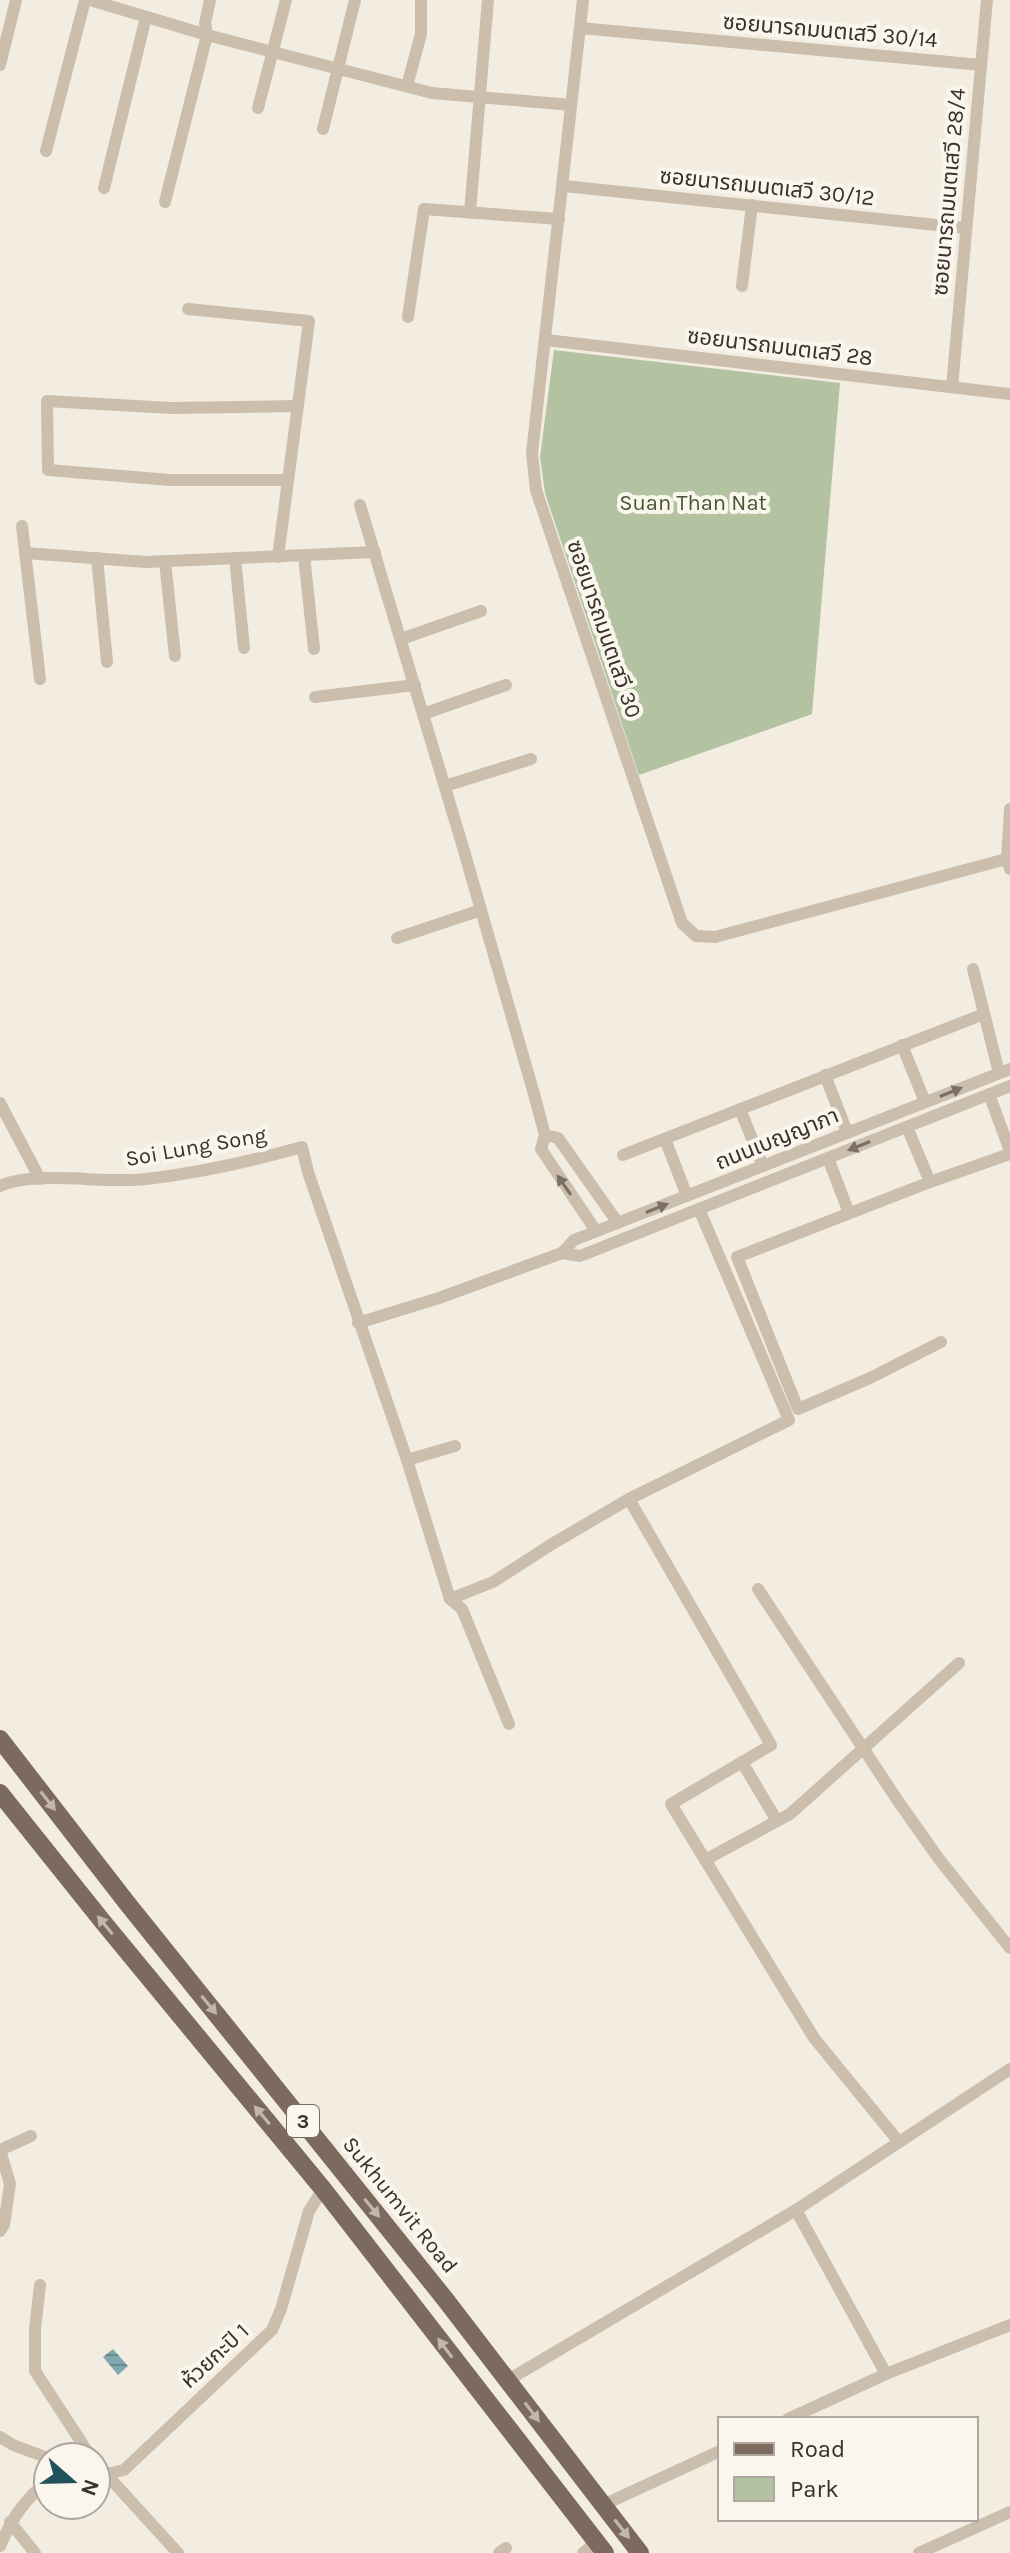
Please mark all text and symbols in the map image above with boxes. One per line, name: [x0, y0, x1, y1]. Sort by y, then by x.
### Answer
street label: ซอยนารถมนตเสวี 30/14: [722, 9, 938, 53]
street label: ซอยนารถมนตเสวี 28/4: [927, 87, 971, 297]
street label: ซอยนารถมนตเสวี 30/12: [658, 163, 876, 211]
street label: ซอยนารถมนตเสวี 28: [686, 323, 874, 371]
park label: Suan Than Nat: [619, 490, 767, 516]
street label: ซอยนารถมนตเสวี 30: [561, 537, 647, 721]
one-way arrow: [939, 1085, 963, 1098]
street label: ถนนเบญญาภา: [711, 1102, 843, 1176]
street label: Soi Lung Song: [123, 1122, 269, 1172]
one-way arrow: [847, 1139, 871, 1152]
one-way arrow: [557, 1174, 572, 1195]
one-way arrow: [645, 1201, 669, 1214]
one-way arrow: [39, 1791, 56, 1811]
one-way arrow: [97, 1915, 114, 1935]
one-way arrow: [201, 1995, 217, 2015]
one-way arrow: [254, 2105, 271, 2125]
road number: 3: [287, 2105, 319, 2137]
street label: Sukhumvit Road: [337, 2132, 463, 2278]
one-way arrow: [363, 2198, 380, 2218]
street label: ห้วยกะปิ 1: [176, 2318, 254, 2394]
one-way arrow: [438, 2338, 454, 2358]
one-way arrow: [524, 2402, 540, 2423]
legend: [718, 2417, 978, 2521]
text: Road: [790, 2435, 845, 2463]
north arrow: [32, 2441, 112, 2521]
text: Park: [790, 2475, 839, 2503]
text: N: [75, 2476, 105, 2499]
one-way arrow: [613, 2519, 629, 2539]

